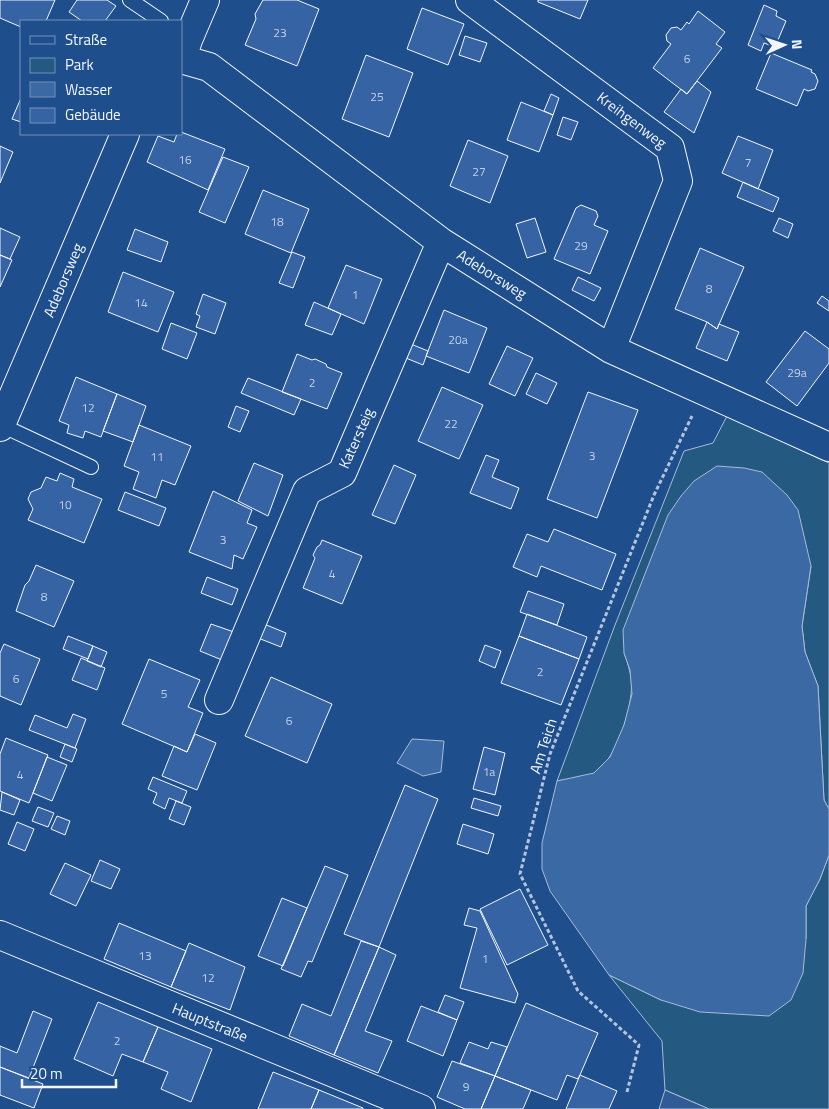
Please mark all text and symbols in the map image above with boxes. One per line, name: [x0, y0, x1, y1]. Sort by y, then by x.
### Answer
legend: [20, 20, 182, 135]
north arrow: [759, 20, 809, 70]
house number: 23: [273, 23, 287, 42]
text: Straße: [65, 28, 107, 51]
text: N: [787, 39, 808, 50]
house number: 6: [684, 49, 691, 68]
text: Park: [65, 53, 94, 76]
text: Wasser: [65, 78, 112, 101]
street label: Kreihgenweg: [592, 86, 672, 154]
house number: 25: [370, 87, 384, 106]
text: Gebäude: [65, 103, 121, 126]
house number: 16: [178, 150, 192, 169]
house number: 7: [745, 153, 751, 172]
house number: 27: [472, 162, 486, 181]
house number: 18: [270, 212, 284, 231]
house number: 29: [574, 236, 588, 255]
street label: Adeborsweg: [37, 239, 89, 321]
street label: Adeborsweg: [452, 243, 532, 305]
house number: 8: [706, 279, 713, 298]
house number: 1: [352, 285, 358, 304]
house number: 14: [134, 293, 148, 312]
house number: 20a: [448, 330, 468, 349]
house number: 29a: [787, 363, 807, 382]
house number: 2: [309, 373, 315, 392]
house number: 12: [81, 398, 95, 417]
street label: Katersteig: [332, 403, 380, 472]
house number: 22: [444, 414, 458, 433]
house number: 3: [589, 446, 595, 465]
house number: 11: [150, 447, 164, 466]
house number: 10: [58, 495, 72, 514]
house number: 3: [220, 530, 226, 549]
house number: 4: [329, 564, 336, 583]
house number: 8: [41, 587, 48, 606]
house number: 2: [537, 662, 543, 681]
house number: 6: [13, 669, 20, 688]
house number: 5: [161, 684, 168, 703]
house number: 6: [286, 711, 293, 730]
street label: Am Teich: [523, 715, 563, 777]
house number: 1a: [483, 762, 495, 781]
house number: 4: [17, 765, 24, 784]
house number: 13: [138, 946, 152, 965]
house number: 1: [482, 949, 488, 968]
house number: 12: [201, 968, 215, 987]
street label: Hauptstraße: [169, 996, 251, 1048]
house number: 2: [114, 1031, 120, 1050]
scale bar: [22, 1056, 116, 1088]
text: 20 m: [30, 1062, 63, 1085]
house number: 9: [463, 1077, 470, 1096]

